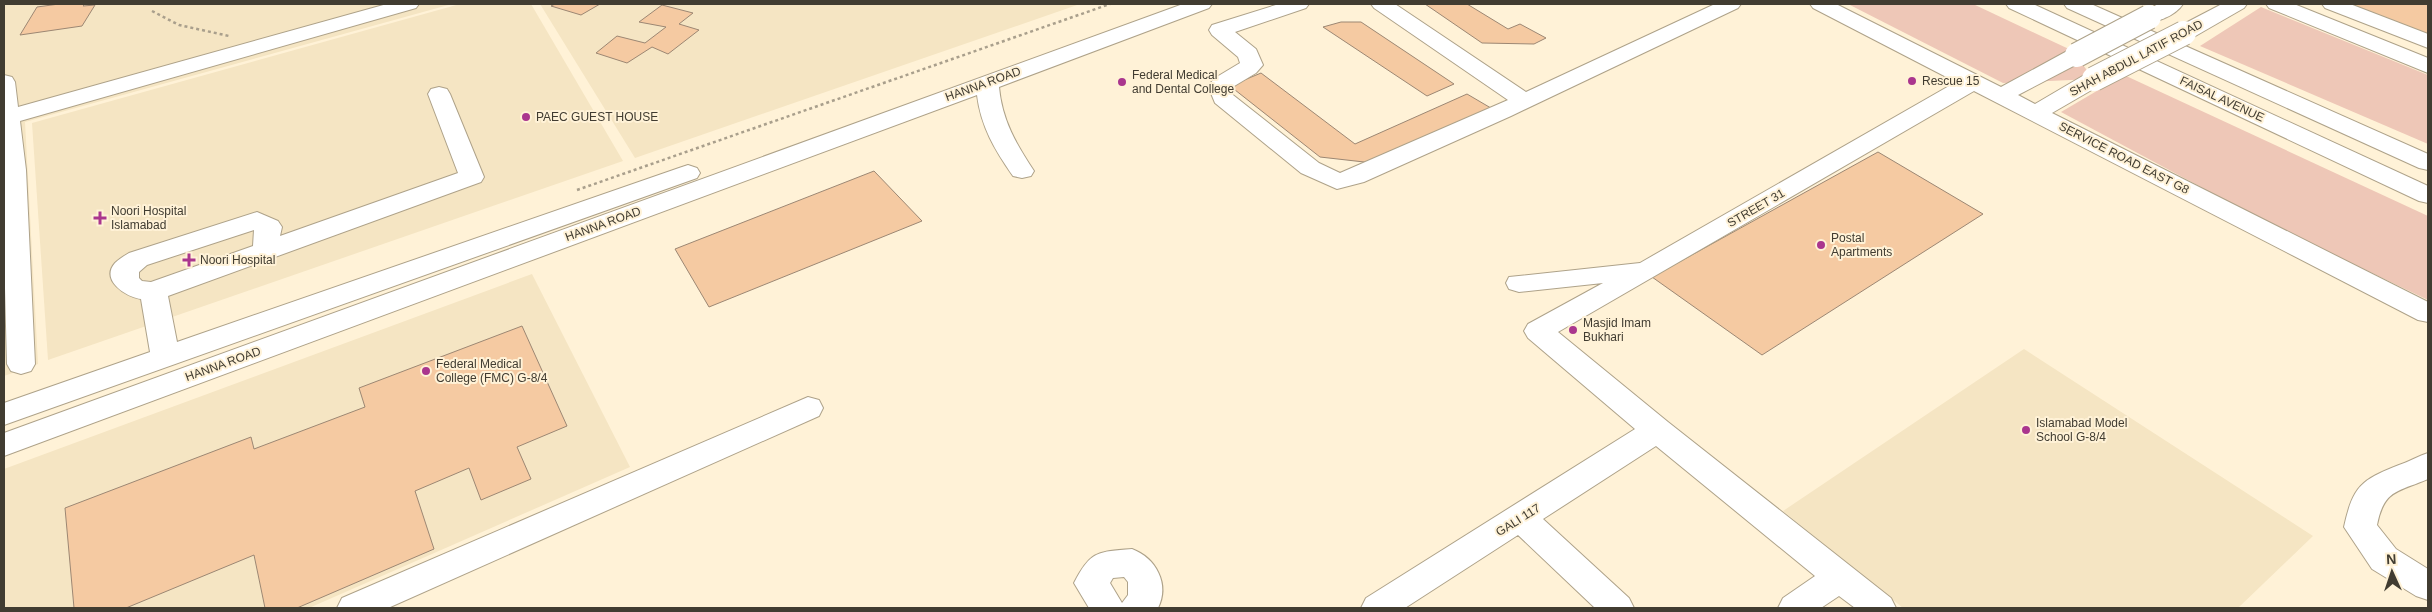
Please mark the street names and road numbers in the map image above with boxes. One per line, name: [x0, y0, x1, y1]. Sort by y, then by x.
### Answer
street label: SHAH ABDUL LATIF ROAD: [2067, 17, 2205, 99]
street label: HANNA ROAD: [943, 64, 1023, 104]
street label: FAISAL AVENUE: [2178, 73, 2266, 125]
street label: SERVICE ROAD EAST G8: [2057, 119, 2192, 197]
street label: STREET 31: [1725, 186, 1787, 230]
street label: HANNA ROAD: [563, 204, 643, 244]
street label: HANNA ROAD: [183, 344, 263, 384]
street label: GALI 117: [1493, 501, 1543, 539]

